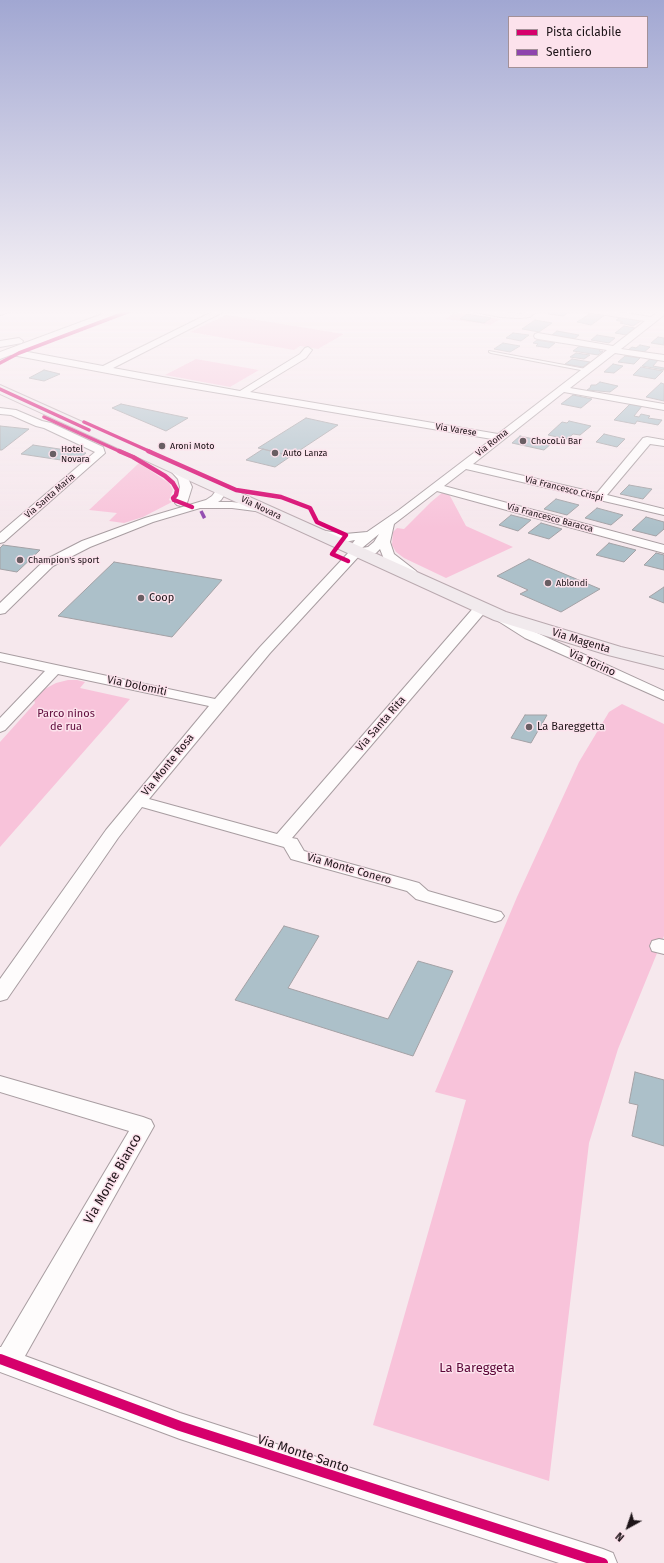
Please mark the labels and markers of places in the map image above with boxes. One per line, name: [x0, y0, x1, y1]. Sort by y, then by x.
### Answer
marker: ChocoLù Bar: [518, 436, 528, 446]
place label: ChocoLù Bar: [531, 436, 582, 446]
marker: Aroni Moto: [157, 441, 167, 451]
place label: Aroni Moto: [170, 441, 214, 451]
place label: Hotel Novara: [61, 444, 90, 465]
marker: Auto Lanza: [270, 448, 280, 458]
place label: Auto Lanza: [283, 448, 327, 458]
marker: Hotel Novara: [48, 449, 58, 459]
marker: Champion's sport: [15, 555, 25, 565]
place label: Champion's sport: [28, 555, 99, 565]
marker: Ablondi: [543, 578, 553, 588]
place label: Ablondi: [556, 578, 588, 588]
place label: Coop: [149, 591, 174, 605]
marker: Coop: [136, 593, 146, 603]
place label: La Bareggetta: [537, 720, 605, 734]
marker: La Bareggetta: [524, 722, 534, 732]

